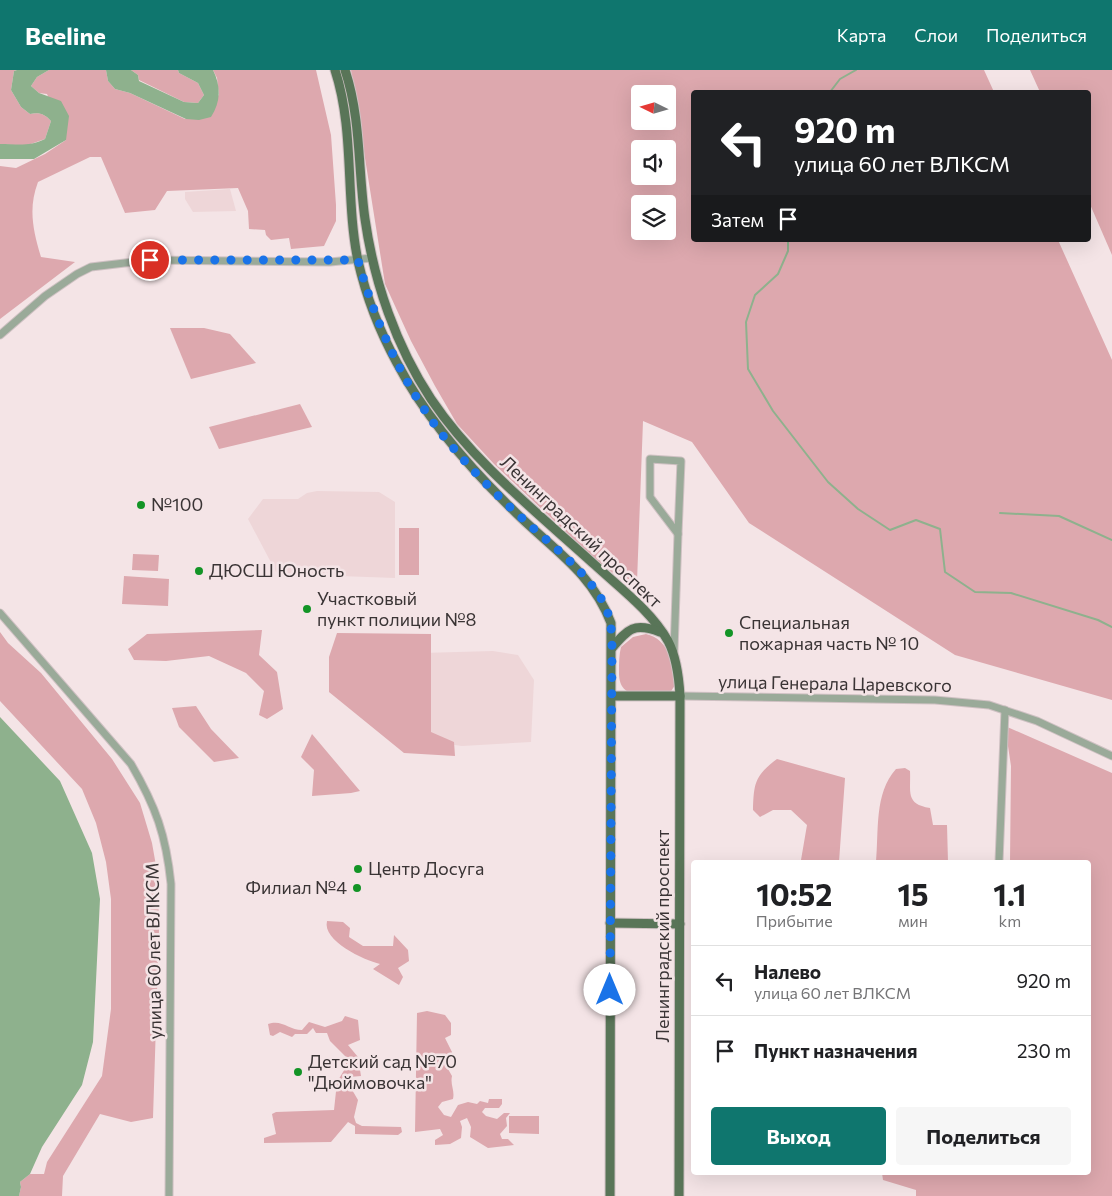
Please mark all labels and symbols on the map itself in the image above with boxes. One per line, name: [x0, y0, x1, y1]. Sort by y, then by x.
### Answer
north arrow: [631, 85, 676, 130]
pin: [129, 239, 171, 281]
street label: Ленинградский проспект: [496, 451, 667, 612]
place label: №100: [151, 493, 203, 515]
marker: №100: [135, 499, 147, 511]
place label: ДЮСШ Юность: [209, 559, 344, 581]
marker: ДЮСШ Юность: [193, 565, 205, 577]
place label: Участковый пункт полиции №8: [317, 587, 477, 630]
marker: Участковый пункт полиции №8: [301, 603, 313, 615]
place label: Специальная пожарная часть № 10: [739, 611, 919, 654]
marker: Специальная пожарная часть № 10: [723, 627, 735, 639]
street label: улица Генерала Царевского: [718, 670, 952, 696]
street label: Ленинградский проспект: [651, 829, 673, 1043]
place label: Центр Досуга: [368, 857, 484, 879]
street label: улица 60 лет ВЛКСМ: [140, 862, 166, 1040]
marker: Центр Досуга: [352, 863, 364, 875]
place label: Филиал №4: [246, 876, 347, 898]
marker: Филиал №4: [351, 882, 363, 894]
position arrow: [583, 963, 635, 1015]
place label: Детский сад №70 "Дюймовочка": [308, 1050, 457, 1093]
marker: Детский сад №70 "Дюймовочка": [292, 1066, 304, 1078]

